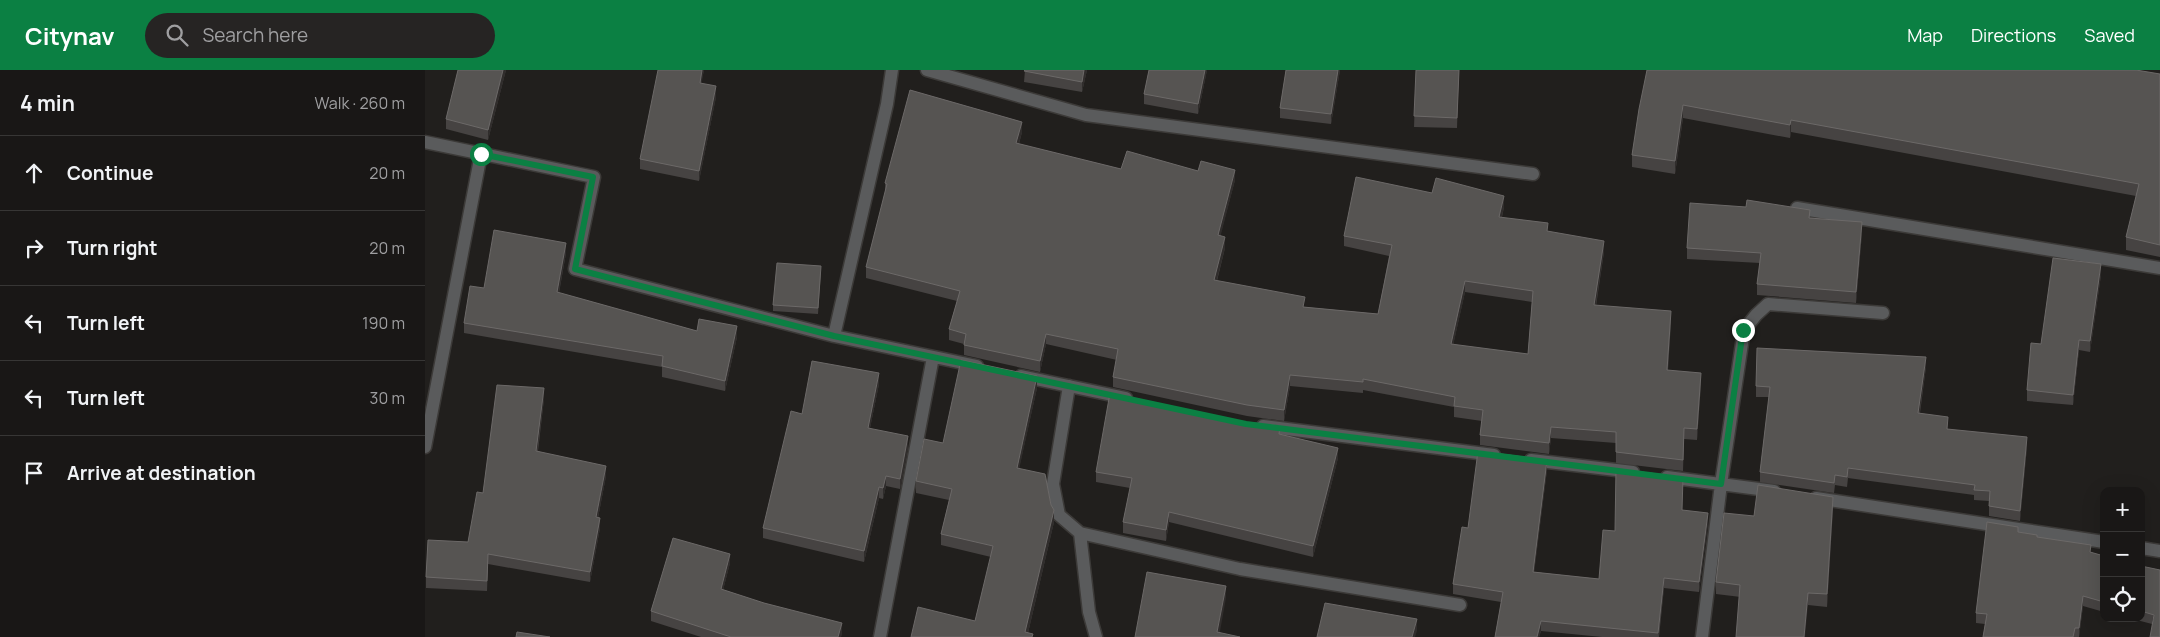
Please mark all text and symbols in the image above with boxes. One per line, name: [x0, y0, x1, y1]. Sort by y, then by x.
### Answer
search box: [145, 13, 495, 58]
text: Citynav: [25, 19, 115, 52]
icon: search: [163, 21, 191, 49]
text: Search here: [203, 22, 308, 48]
text: Map: [1907, 23, 1943, 47]
text: Directions: [1971, 23, 2056, 47]
text: Saved: [2084, 23, 2135, 47]
text: 4 min: [20, 89, 75, 117]
text: Walk · 260 m: [315, 92, 405, 114]
route start: [470, 143, 493, 166]
icon: ahead: [20, 159, 48, 187]
text: Continue: [67, 160, 153, 186]
text: 20 m: [369, 162, 405, 184]
icon: right: [20, 234, 48, 262]
text: Turn right: [67, 235, 157, 261]
text: 20 m: [369, 237, 405, 259]
icon: left: [20, 309, 48, 337]
text: Turn left: [67, 310, 145, 336]
text: 190 m: [362, 312, 405, 334]
route end: [1732, 319, 1755, 342]
icon: left: [20, 384, 48, 412]
text: Turn left: [67, 385, 145, 411]
text: 30 m: [370, 387, 405, 409]
icon: arrive: [20, 459, 48, 487]
text: Arrive at destination: [67, 460, 256, 486]
map controls: [2100, 487, 2145, 622]
button: +: [2100, 487, 2145, 532]
button: −: [2100, 532, 2145, 577]
button: locate: [2100, 577, 2145, 622]

